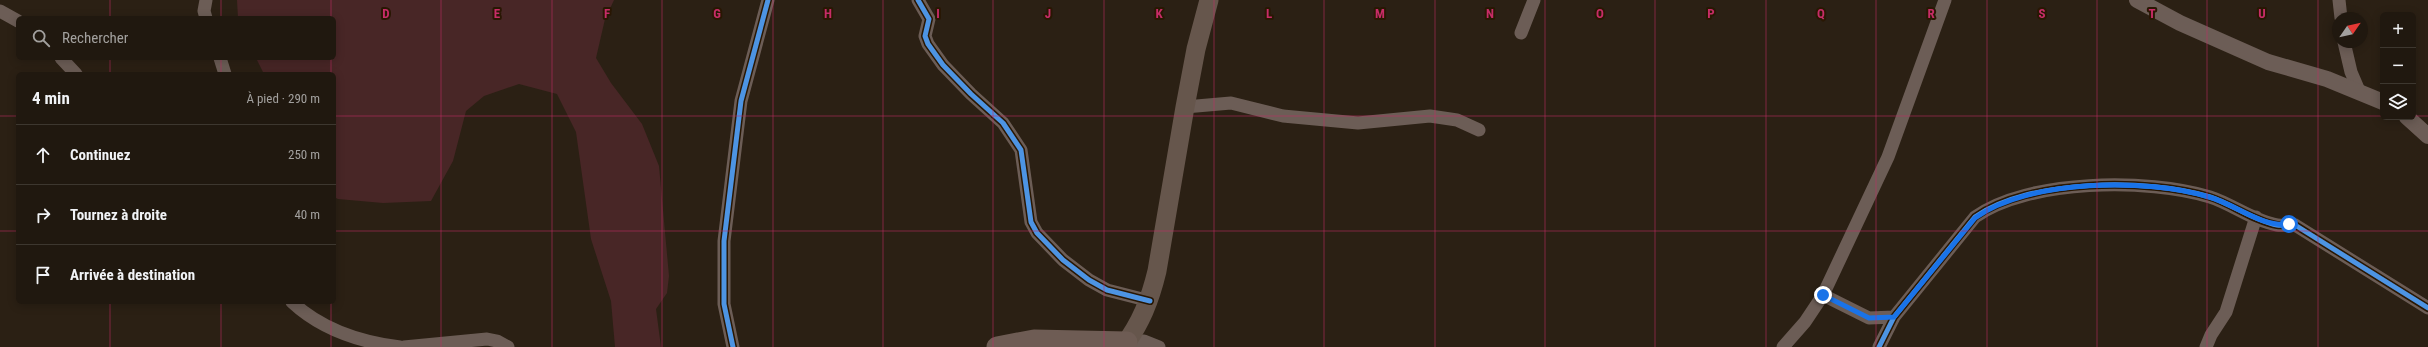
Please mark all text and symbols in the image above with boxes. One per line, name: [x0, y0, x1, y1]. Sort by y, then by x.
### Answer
text: D: [382, 6, 390, 21]
text: E: [494, 6, 501, 21]
text: F: [604, 6, 610, 21]
text: G: [713, 6, 721, 21]
text: H: [824, 6, 832, 21]
text: I: [936, 6, 940, 21]
text: J: [1045, 6, 1051, 21]
text: K: [1155, 6, 1163, 21]
text: L: [1266, 6, 1272, 21]
text: M: [1375, 6, 1385, 21]
text: N: [1486, 6, 1494, 21]
text: O: [1596, 6, 1604, 21]
text: P: [1707, 6, 1715, 21]
text: Q: [1817, 6, 1825, 21]
text: R: [1927, 6, 1935, 21]
text: S: [2038, 6, 2046, 21]
text: T: [2148, 6, 2156, 21]
text: U: [2258, 6, 2266, 21]
north arrow: [2332, 12, 2368, 48]
map controls: [2380, 12, 2416, 120]
button: +: [2380, 12, 2416, 48]
search box: [16, 16, 336, 60]
icon: search: [30, 27, 52, 49]
text: Rechercher: [62, 29, 128, 47]
button: −: [2380, 48, 2416, 84]
button: layers: [2380, 84, 2416, 120]
text: 4 min: [32, 88, 70, 108]
text: À pied · 290 m: [246, 91, 320, 106]
icon: ahead: [32, 144, 54, 166]
text: Continuez: [70, 146, 131, 164]
text: 250 m: [288, 147, 320, 162]
icon: right: [32, 204, 54, 226]
text: Tournez à droite: [70, 206, 167, 224]
text: 40 m: [294, 207, 320, 222]
route start: [2280, 215, 2298, 233]
icon: arrive: [32, 264, 54, 286]
text: Arrivée à destination: [70, 266, 195, 284]
route end: [1814, 286, 1832, 304]

